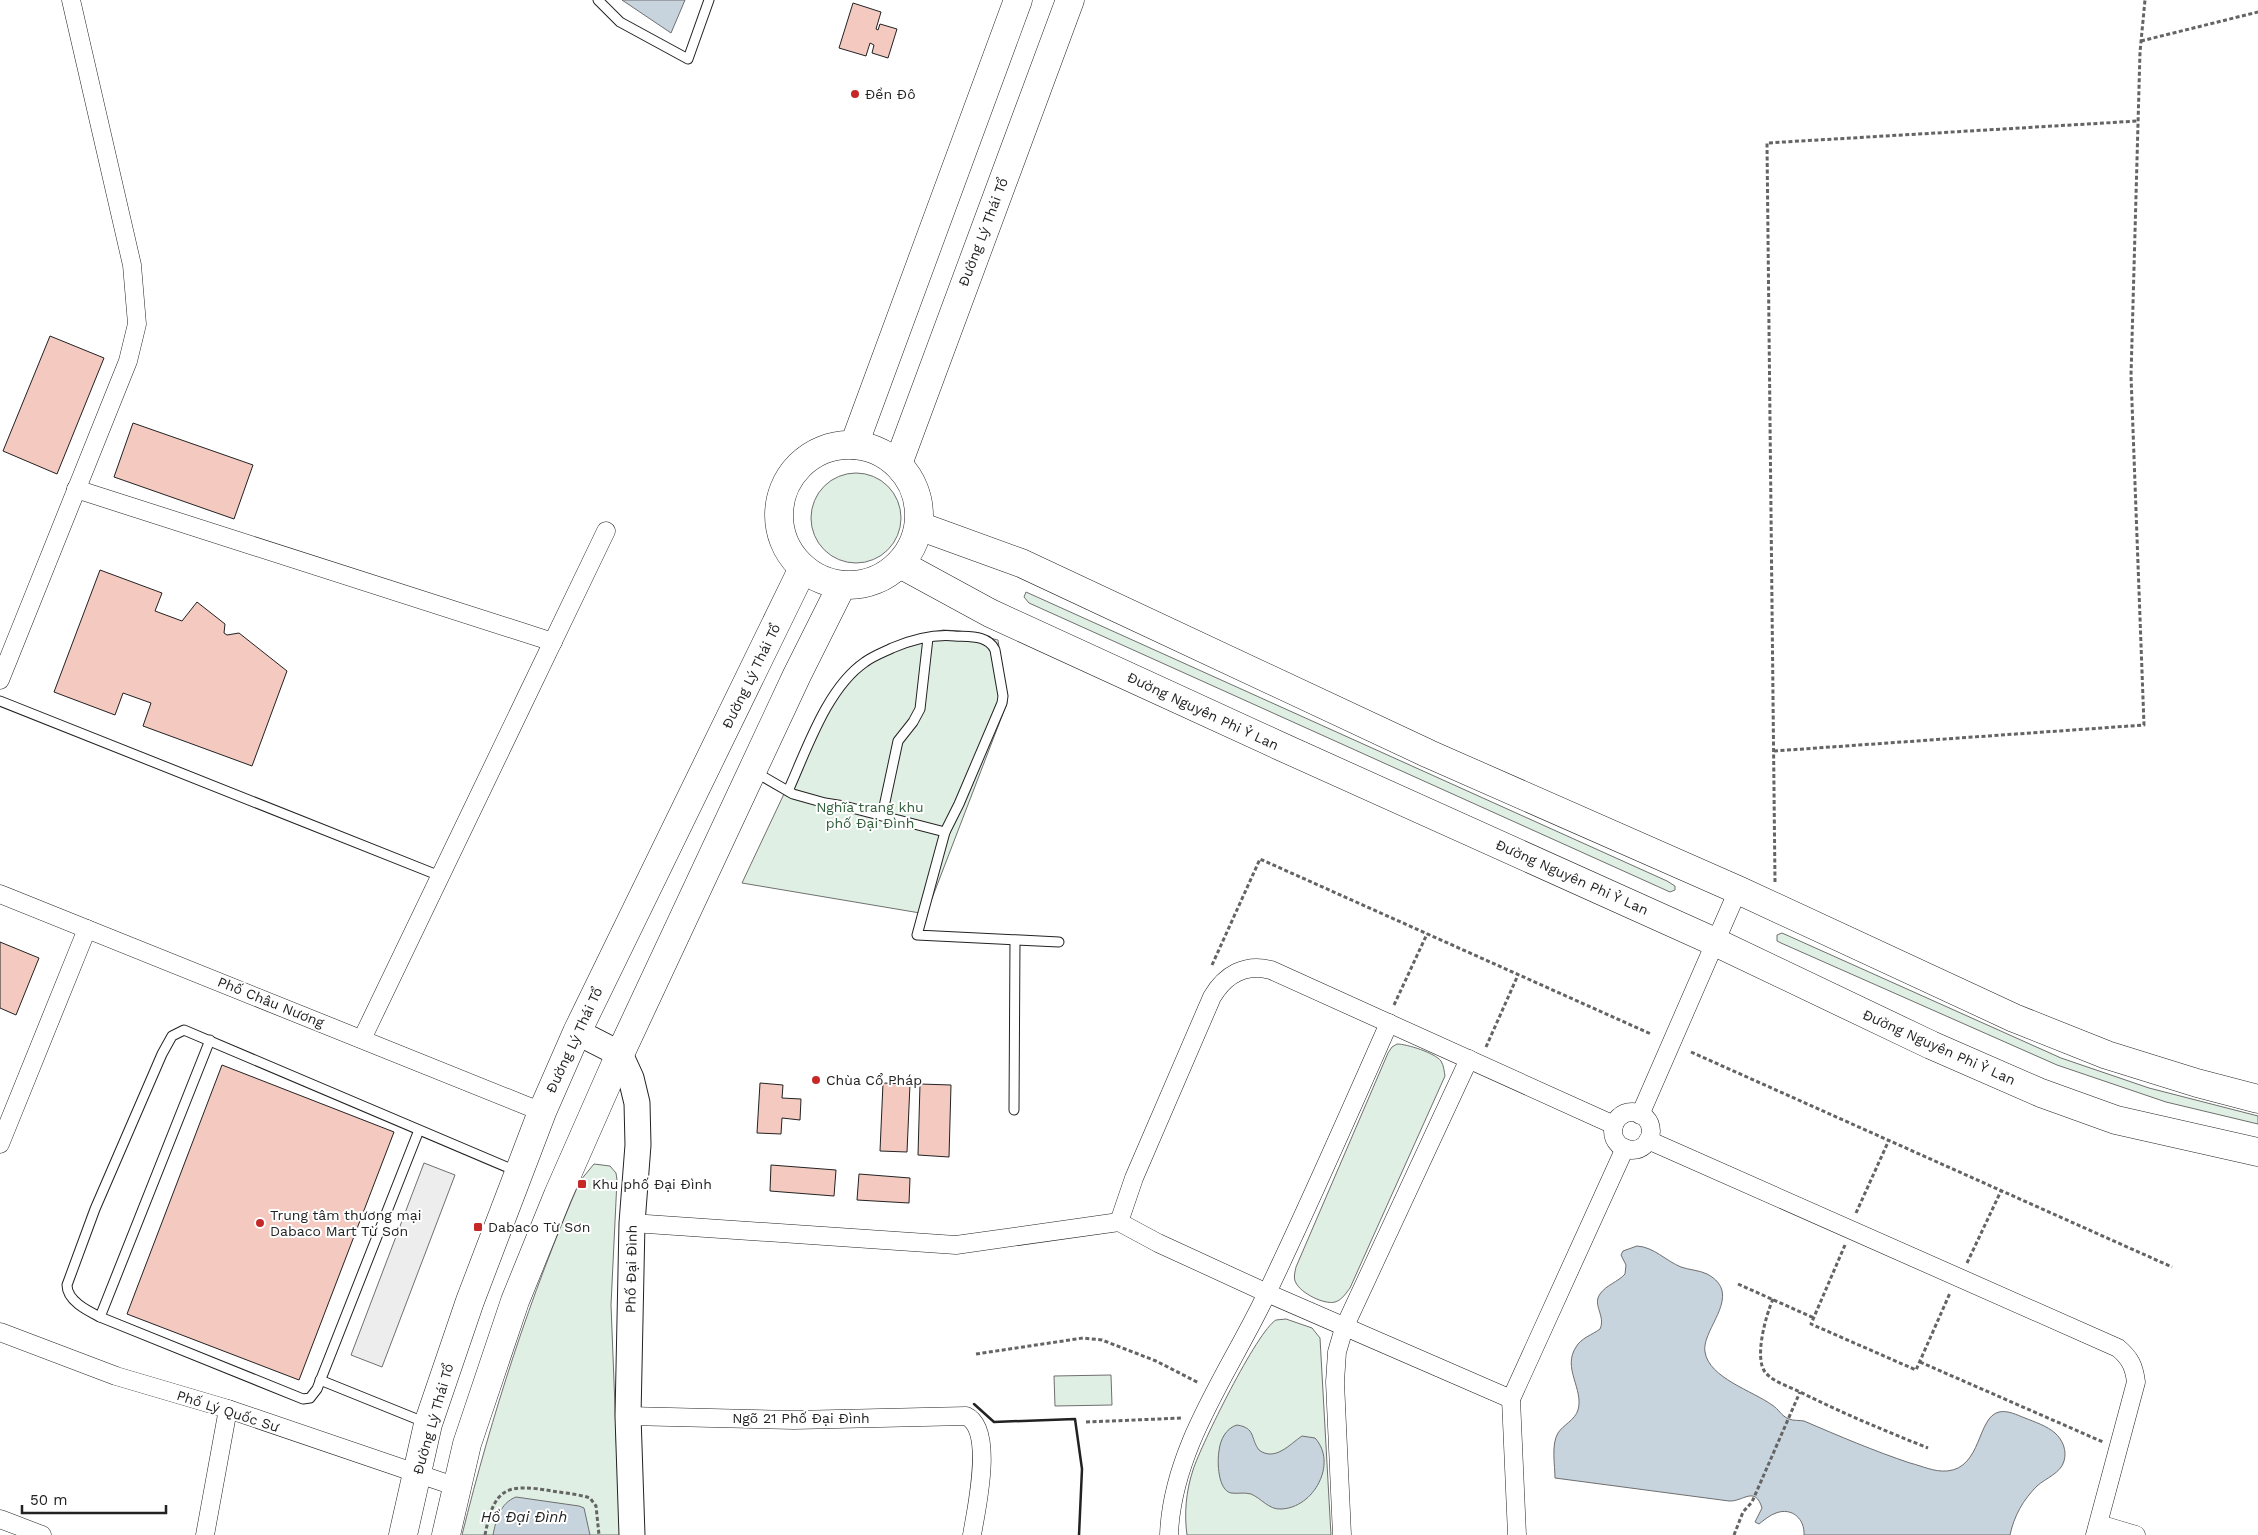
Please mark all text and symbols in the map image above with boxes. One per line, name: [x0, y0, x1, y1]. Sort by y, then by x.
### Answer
place label: Đền Đô: [865, 86, 916, 102]
marker: Đền Đô: [849, 88, 861, 100]
street label: Đường Lý Thái Tổ: [955, 176, 1011, 288]
street label: Đường Lý Thái Tổ: [719, 621, 783, 731]
street label: Đường Nguyên Phi Ỷ Lan: [1125, 669, 1281, 753]
park label: Nghĩa trang khu phố Đại Đình: [816, 799, 924, 831]
street label: Đường Nguyên Phi Ỷ Lan: [1493, 836, 1651, 918]
street label: Phố Châu Nương: [215, 973, 327, 1031]
street label: Đường Lý Thái Tổ: [542, 985, 606, 1095]
street label: Đường Nguyên Phi Ỷ Lan: [1860, 1006, 2018, 1088]
place label: Chùa Cổ Pháp: [826, 1072, 922, 1088]
marker: Chùa Cổ Pháp: [810, 1074, 822, 1086]
place label: Khu phố Đại Đình: [592, 1176, 712, 1192]
marker: Khu phố Đại Đình: [576, 1178, 588, 1190]
place label: Trung tâm thương mại Dabaco Mart Từ Sơn: [270, 1207, 422, 1239]
marker: Trung tâm thương mại Dabaco Mart Từ Sơn: [254, 1217, 266, 1229]
place label: Dabaco Từ Sơn: [488, 1219, 590, 1235]
marker: Dabaco Từ Sơn: [472, 1221, 484, 1233]
street label: Phố Đại Đình: [622, 1225, 640, 1313]
street label: Đường Lý Thái Tổ: [409, 1362, 457, 1476]
street label: Phố Lý Quốc Sư: [175, 1387, 282, 1435]
street label: Ngõ 21 Phố Đại Đình: [732, 1410, 870, 1426]
scale bar: [22, 1482, 166, 1514]
text: 50 m: [30, 1491, 67, 1509]
water label: Hồ Đại Đình: [481, 1508, 567, 1526]

